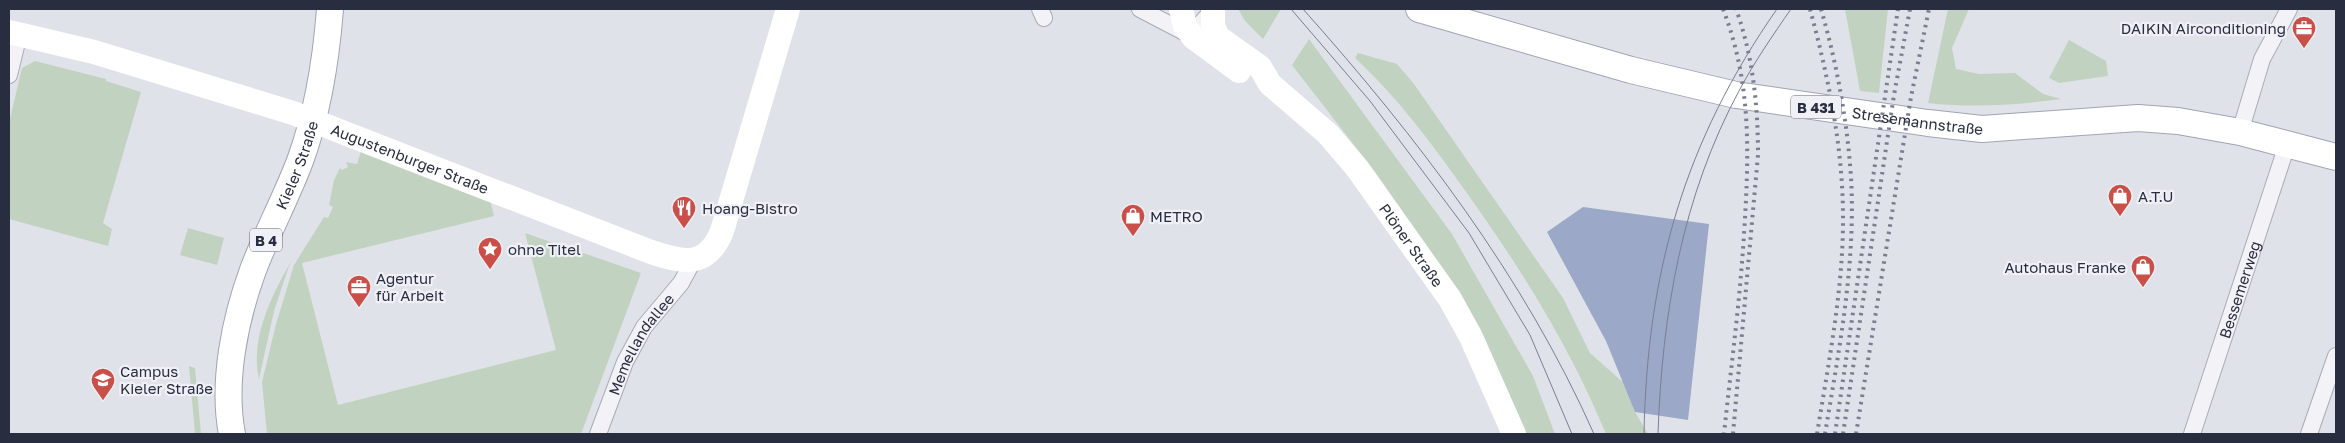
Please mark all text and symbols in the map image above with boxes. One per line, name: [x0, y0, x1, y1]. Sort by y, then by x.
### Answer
office icon: DAIKIN Airconditioning: [2291, 15, 2317, 49]
place label: DAIKIN Airconditioning: [2121, 19, 2286, 37]
road number: B 431: [1791, 95, 1841, 118]
street label: Stresemannstraße: [1851, 103, 1984, 138]
street label: Kieler Straße: [272, 119, 321, 212]
street label: Augustenburger Straße: [329, 120, 492, 197]
shop icon: A.T.U: [2107, 183, 2133, 217]
place label: A.T.U: [2138, 187, 2173, 205]
restaurant icon: Hoang-Bistro: [671, 195, 697, 229]
place label: Hoang-Bistro: [702, 199, 798, 217]
street label: Plöner Straße: [1376, 200, 1447, 290]
shop icon: METRO: [1120, 203, 1146, 237]
place label: METRO: [1150, 207, 1203, 225]
road number: B 4: [250, 228, 282, 252]
place icon: ohne Titel: [477, 236, 503, 270]
street label: Bessemerweg: [2215, 239, 2264, 341]
place label: ohne Titel: [508, 240, 581, 258]
shop icon: Autohaus Franke: [2130, 254, 2156, 288]
place label: Autohaus Franke: [2004, 258, 2126, 276]
place label: Agentur für Arbeit: [376, 269, 444, 304]
office icon: Agentur für Arbeit: [346, 274, 372, 308]
street label: Memellandallee: [604, 290, 677, 398]
place label: Campus Kieler Straße: [120, 362, 213, 397]
school or university icon: Campus Kieler Straße: [90, 367, 116, 401]

